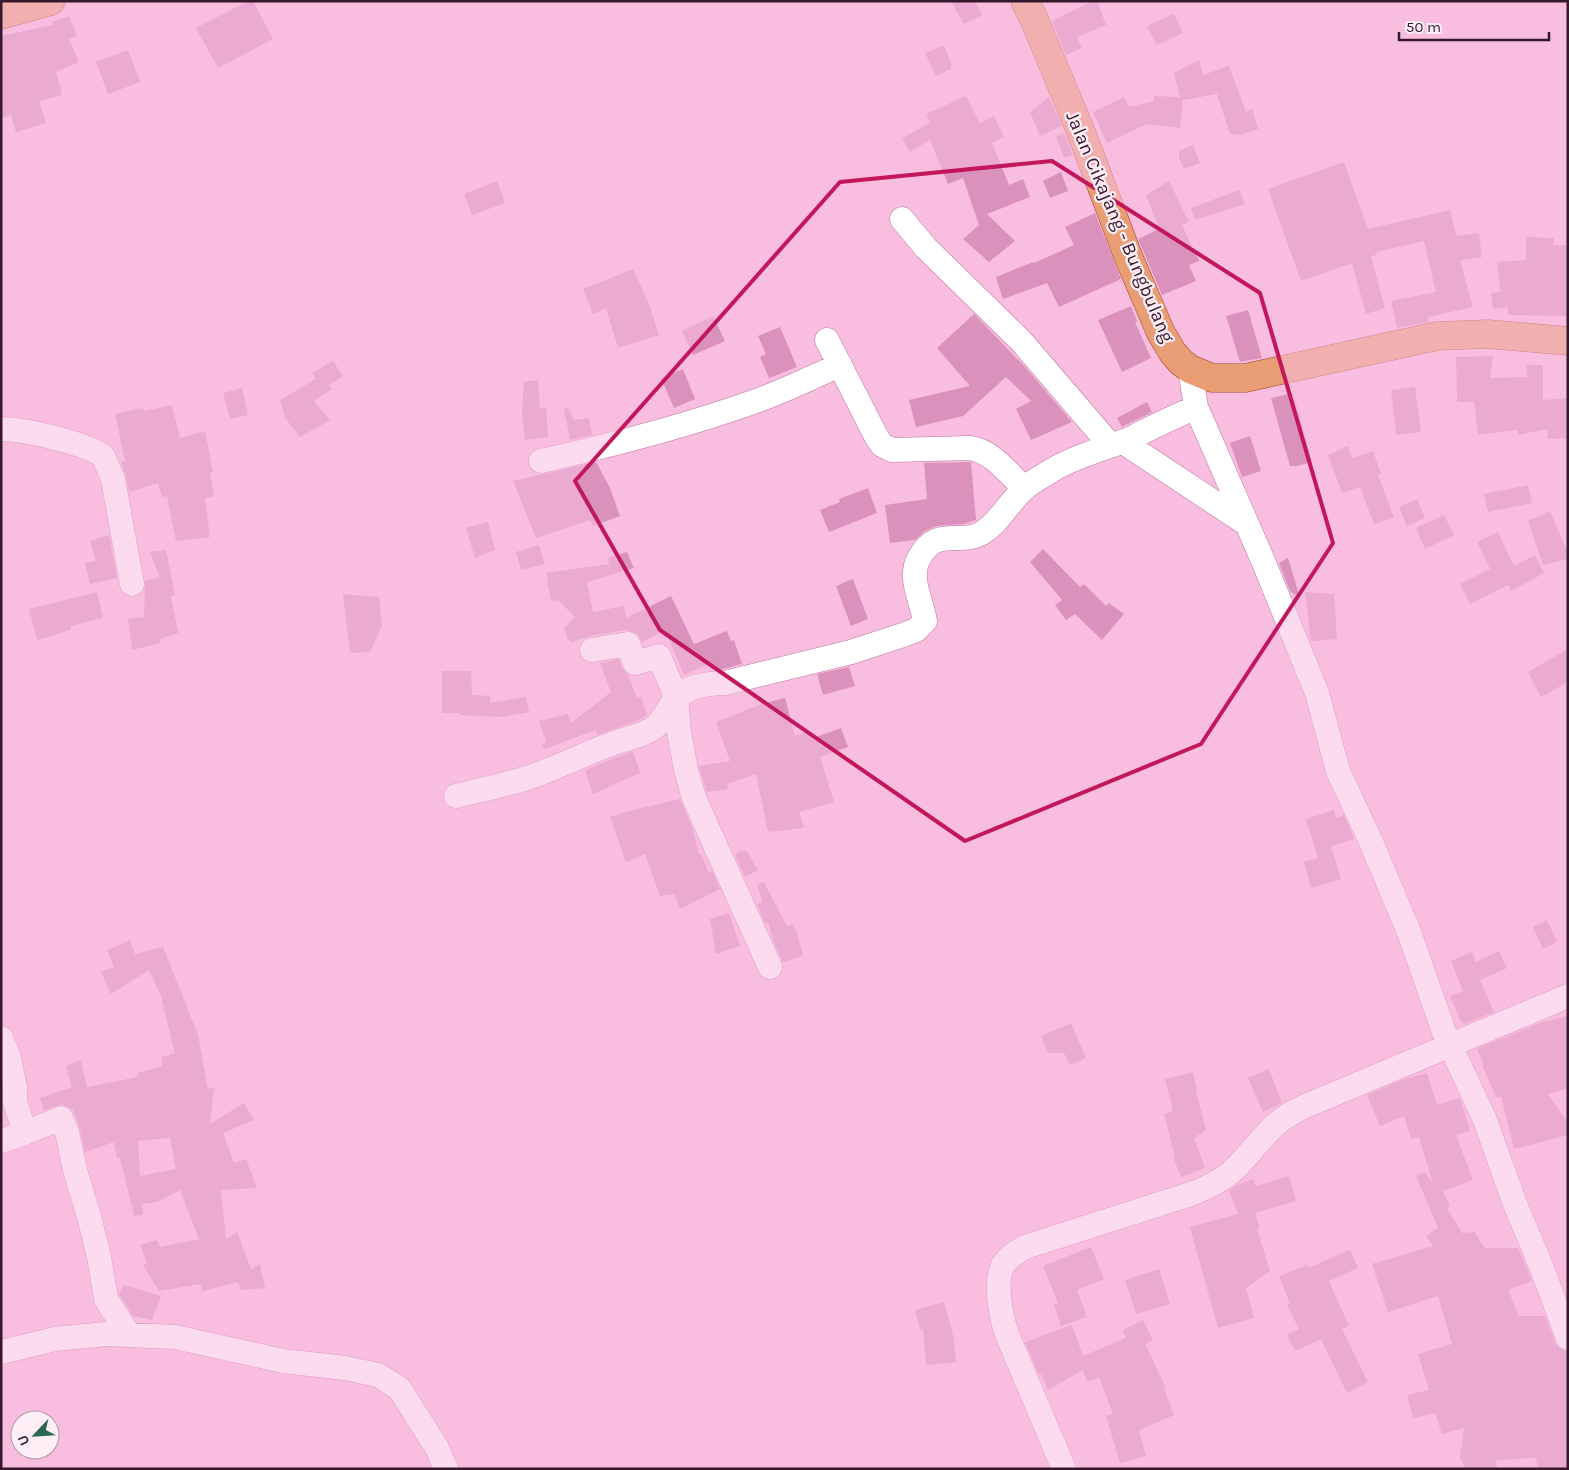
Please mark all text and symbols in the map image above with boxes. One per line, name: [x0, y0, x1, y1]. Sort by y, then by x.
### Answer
scale bar: [1399, 10, 1549, 42]
text: 50 m: [1406, 18, 1441, 36]
street label: Jalan Cikajang - Bungbulang: [1061, 108, 1179, 346]
north arrow: [10, 1410, 60, 1460]
text: U: [14, 1432, 33, 1448]

